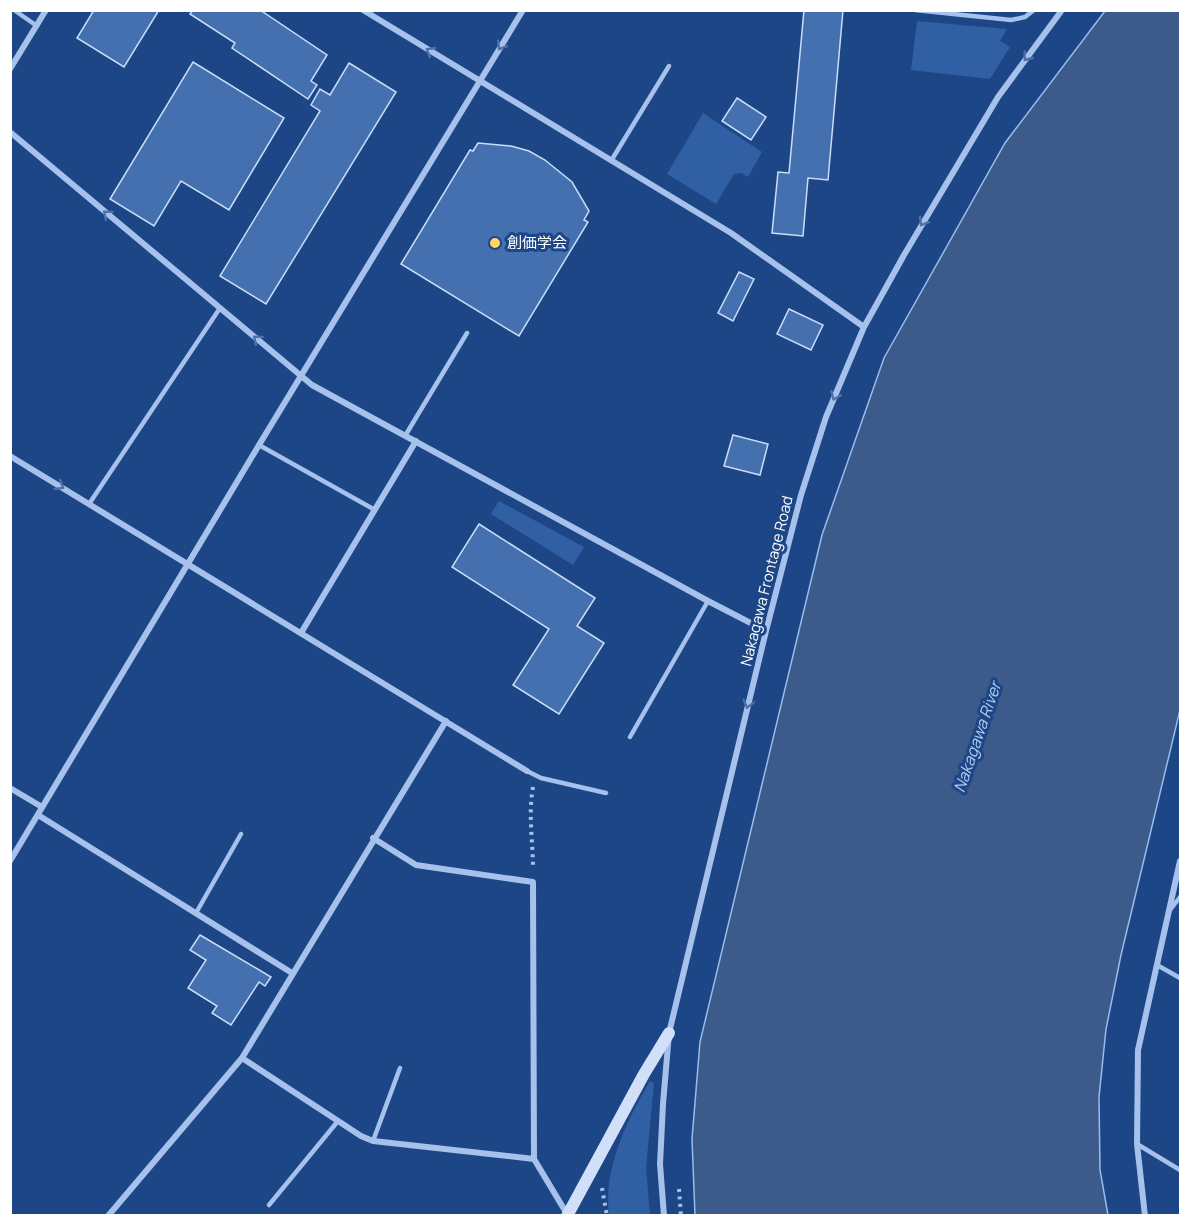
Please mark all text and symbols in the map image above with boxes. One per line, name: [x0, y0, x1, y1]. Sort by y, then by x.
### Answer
one-way arrow: [497, 40, 509, 50]
one-way arrow: [426, 46, 436, 58]
one-way arrow: [1024, 51, 1035, 62]
one-way arrow: [103, 210, 114, 221]
one-way arrow: [919, 216, 931, 226]
place label: 創価学会: [507, 232, 567, 253]
marker: 創価学会: [488, 236, 502, 250]
one-way arrow: [253, 335, 264, 346]
one-way arrow: [830, 389, 842, 400]
one-way arrow: [54, 479, 64, 491]
street label: Nakagawa Frontage Road: [735, 494, 798, 668]
water label: Nakagawa River: [948, 677, 1007, 795]
one-way arrow: [743, 699, 756, 709]

